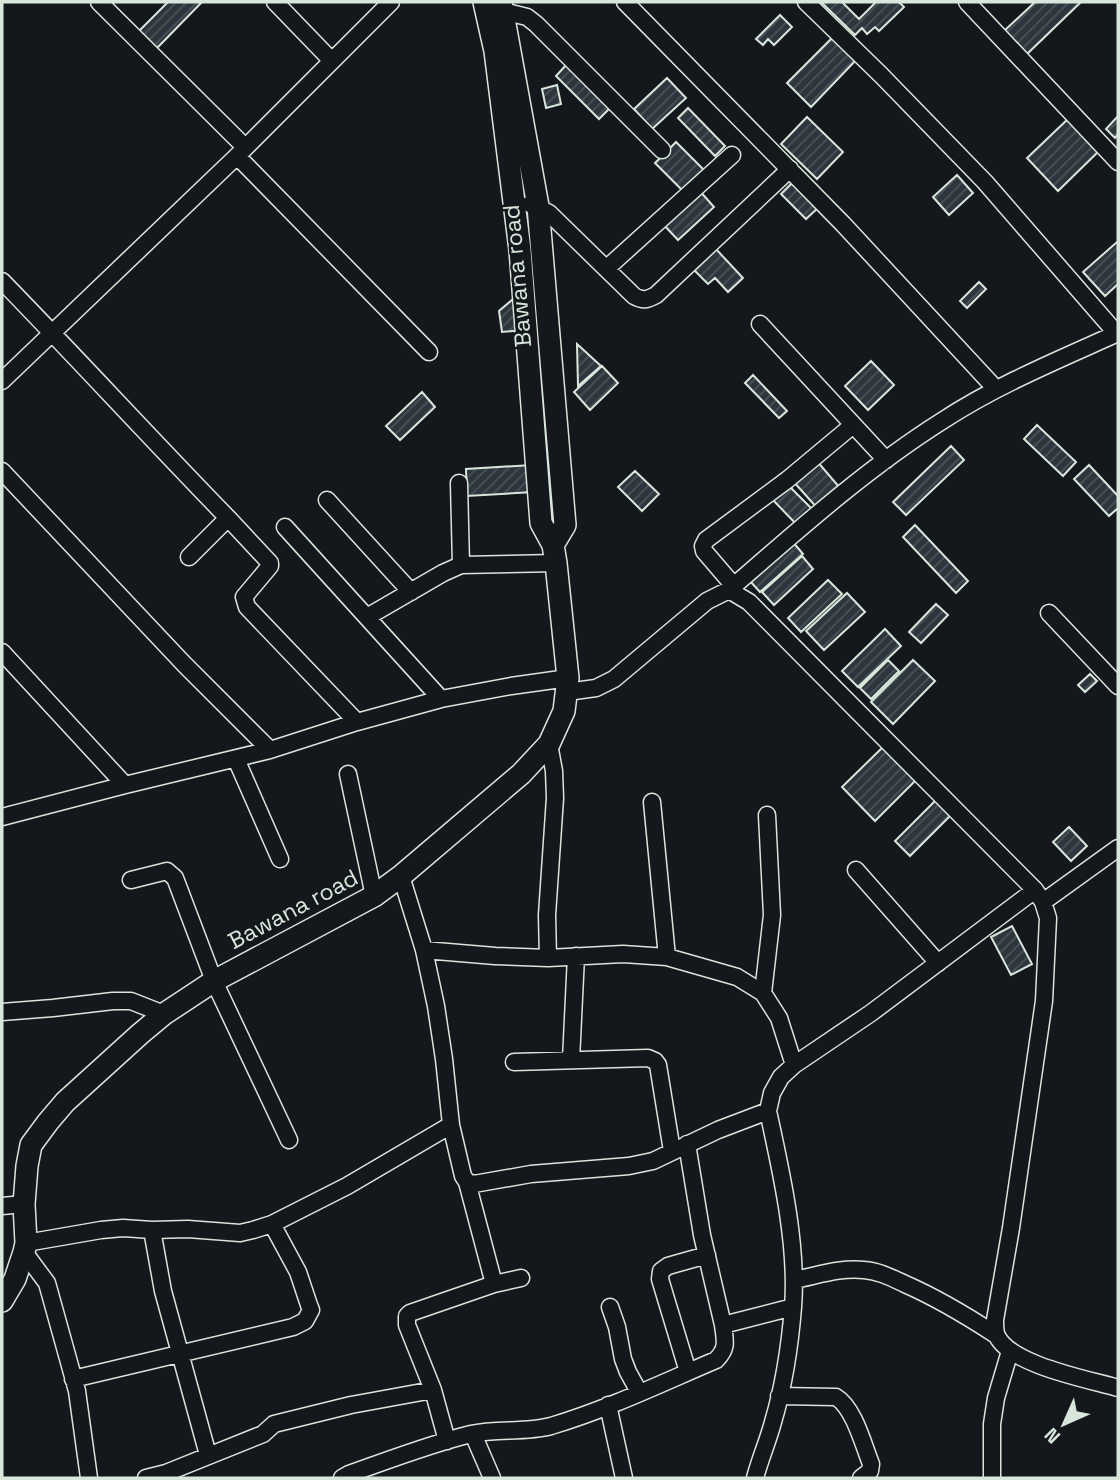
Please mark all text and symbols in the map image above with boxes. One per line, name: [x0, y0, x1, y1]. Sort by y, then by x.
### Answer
street label: Bawana road: [496, 203, 538, 349]
street label: Bawana road: [223, 862, 363, 956]
north arrow: [1029, 1389, 1099, 1459]
text: N: [1039, 1422, 1066, 1449]

